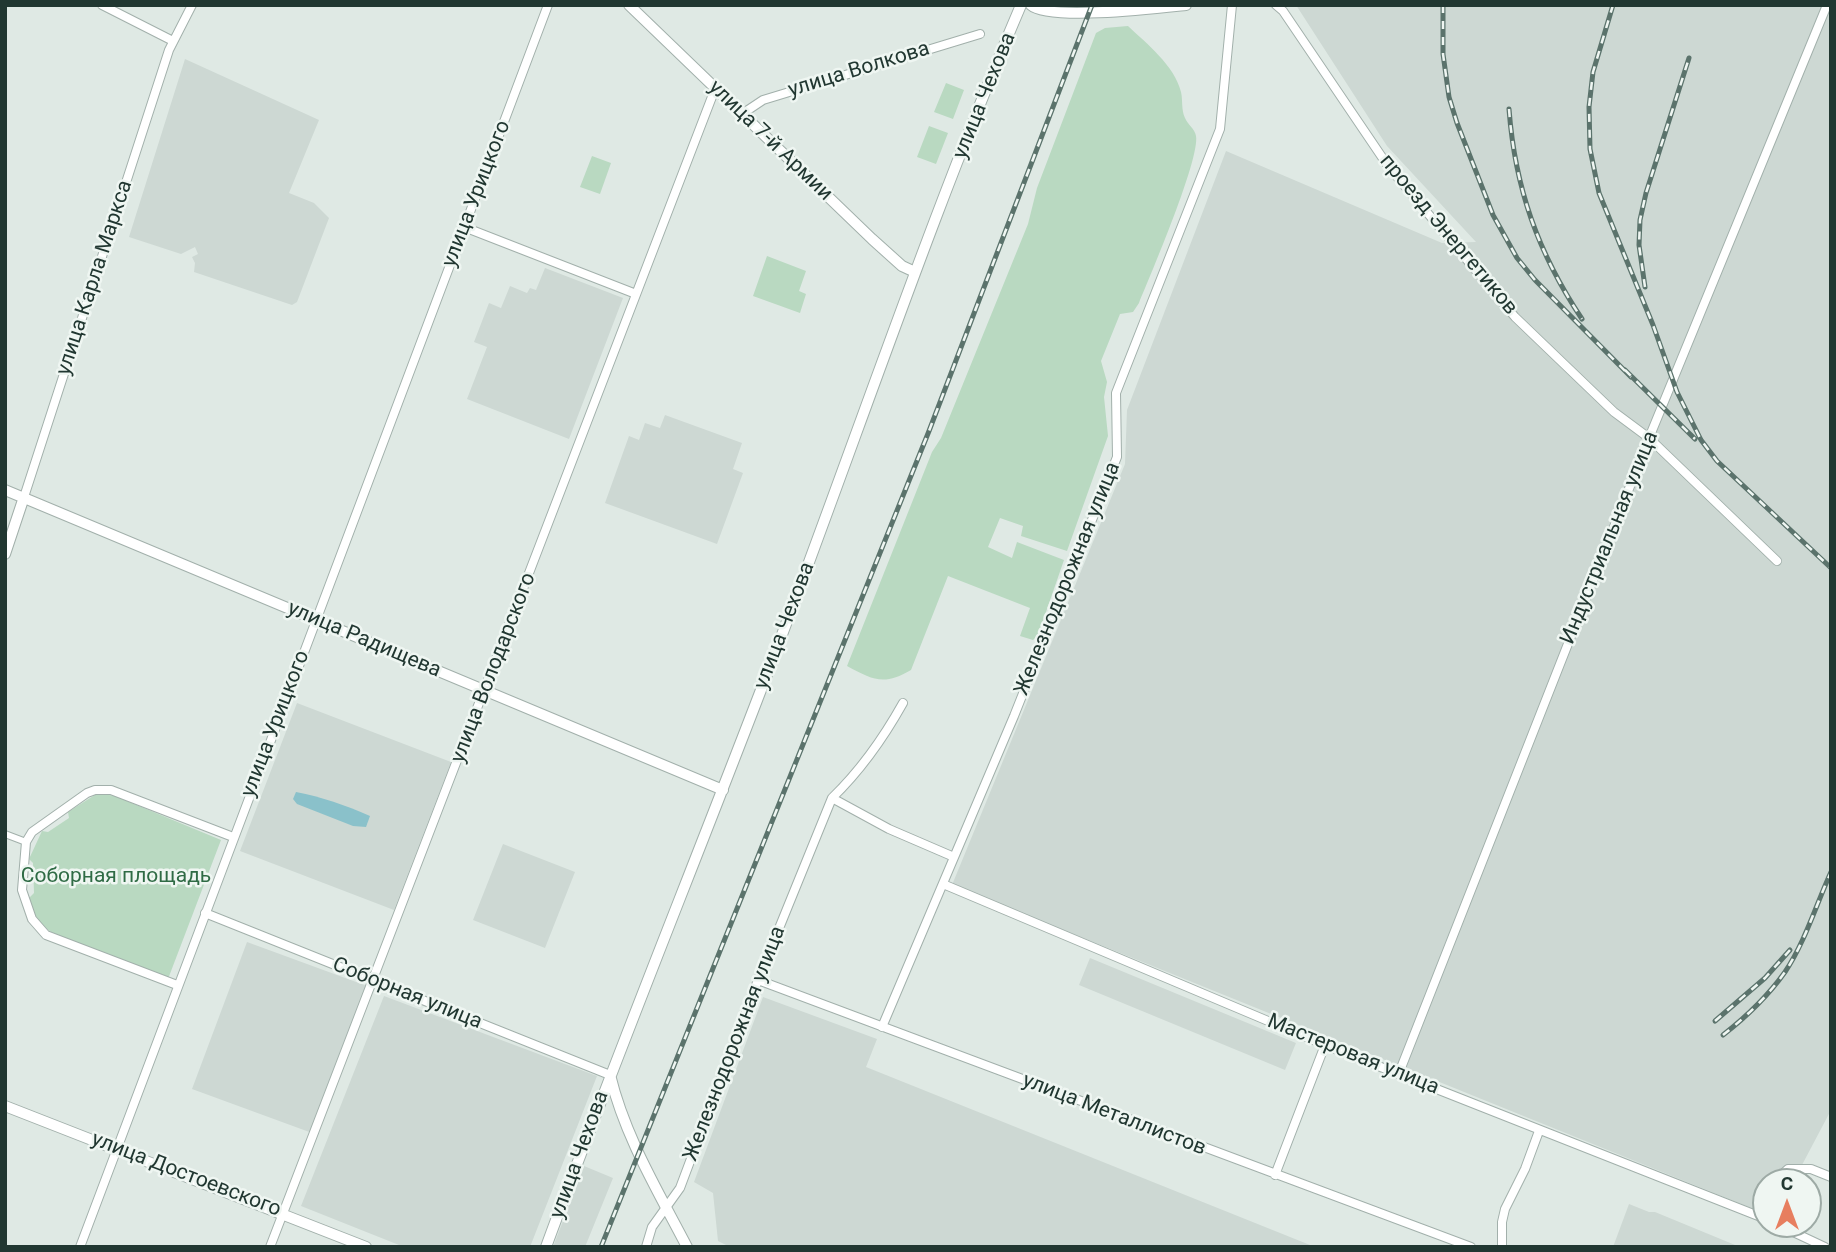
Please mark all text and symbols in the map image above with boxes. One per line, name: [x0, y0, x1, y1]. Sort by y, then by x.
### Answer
street label: улица Чехова: [948, 29, 1022, 163]
street label: улица Волкова: [785, 37, 933, 103]
street label: улица 7-й Армии: [703, 75, 837, 207]
street label: улица Урицкого: [437, 117, 517, 271]
street label: проезд Энергетиков: [1374, 150, 1522, 320]
street label: улица Карла Маркса: [52, 177, 138, 379]
street label: Индустриальная улица: [1556, 428, 1664, 648]
street label: Железнодорожная улица: [1010, 459, 1126, 699]
street label: улица Чехова: [749, 559, 821, 693]
street label: улица Володарского: [446, 569, 542, 767]
street label: улица Радищева: [283, 596, 445, 684]
street label: улица Урицкого: [236, 647, 316, 801]
park label: Соборная площадь: [21, 864, 211, 890]
street label: Железнодорожная улица: [679, 923, 791, 1165]
street label: Соборная улица: [329, 953, 485, 1035]
street label: Мастеровая улица: [1264, 1009, 1442, 1101]
street label: улица Металлистов: [1019, 1068, 1209, 1162]
street label: улица Чехова: [545, 1088, 615, 1222]
street label: улица Достоевского: [88, 1127, 284, 1223]
north arrow: [1752, 1168, 1822, 1238]
text: С: [1781, 1172, 1793, 1195]

